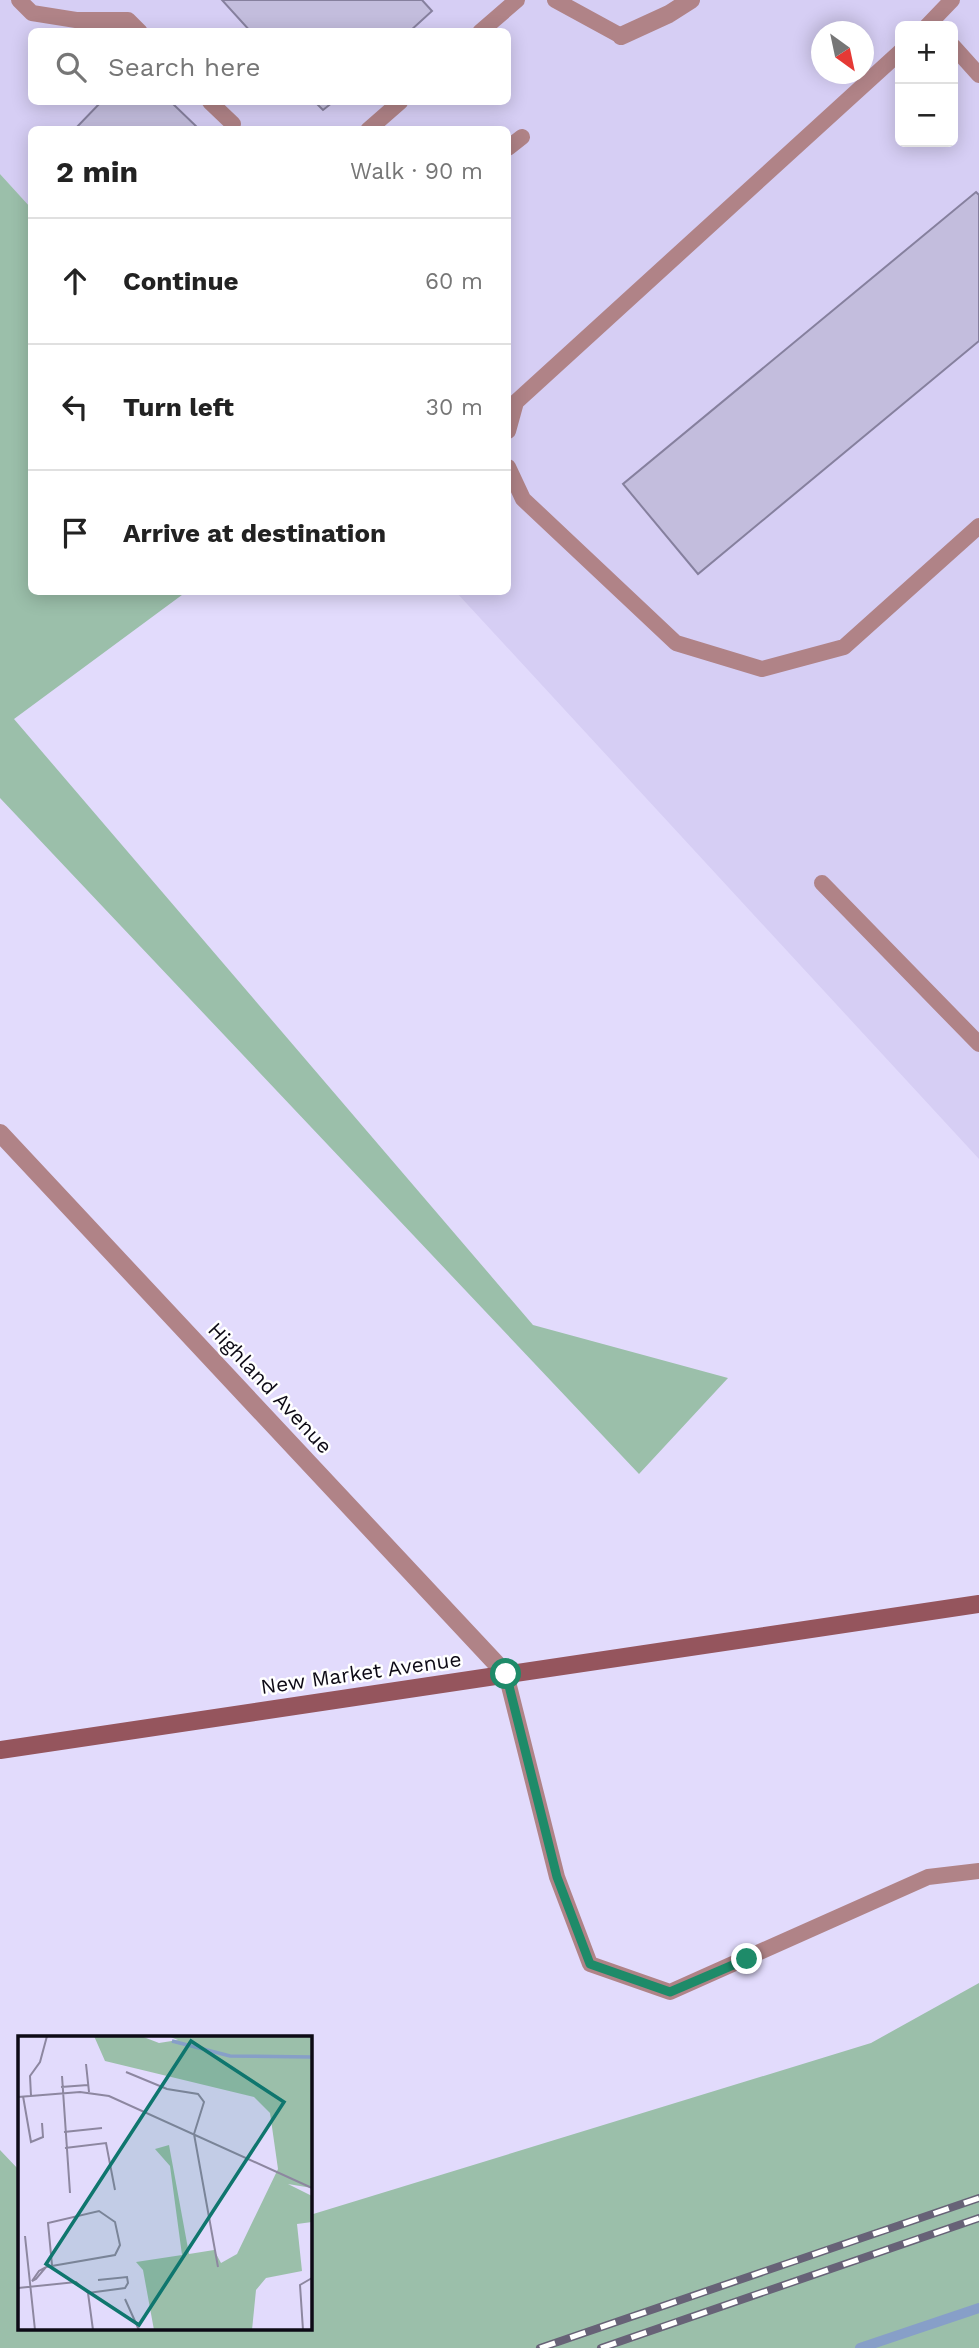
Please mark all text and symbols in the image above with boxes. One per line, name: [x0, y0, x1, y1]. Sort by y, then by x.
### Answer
north arrow: [811, 21, 874, 84]
map controls: [895, 21, 958, 147]
button: +: [895, 21, 958, 84]
search box: [28, 28, 511, 105]
icon: search: [52, 48, 90, 86]
text: Search here: [108, 52, 260, 82]
button: −: [895, 84, 958, 147]
text: 2 min: [56, 154, 138, 189]
text: Walk · 90 m: [350, 158, 483, 185]
icon: ahead: [56, 262, 94, 300]
text: Continue: [123, 266, 239, 296]
text: 60 m: [425, 268, 483, 295]
icon: left: [56, 388, 94, 426]
text: Turn left: [123, 392, 234, 422]
text: 30 m: [426, 394, 483, 421]
icon: arrive: [56, 514, 94, 552]
text: Arrive at destination: [123, 518, 386, 548]
street label: Highland Avenue: [203, 1317, 338, 1458]
street label: New Market Avenue: [259, 1646, 463, 1699]
route start: [490, 1658, 521, 1689]
route end: [731, 1943, 762, 1974]
inset map: [18, 2036, 312, 2330]

